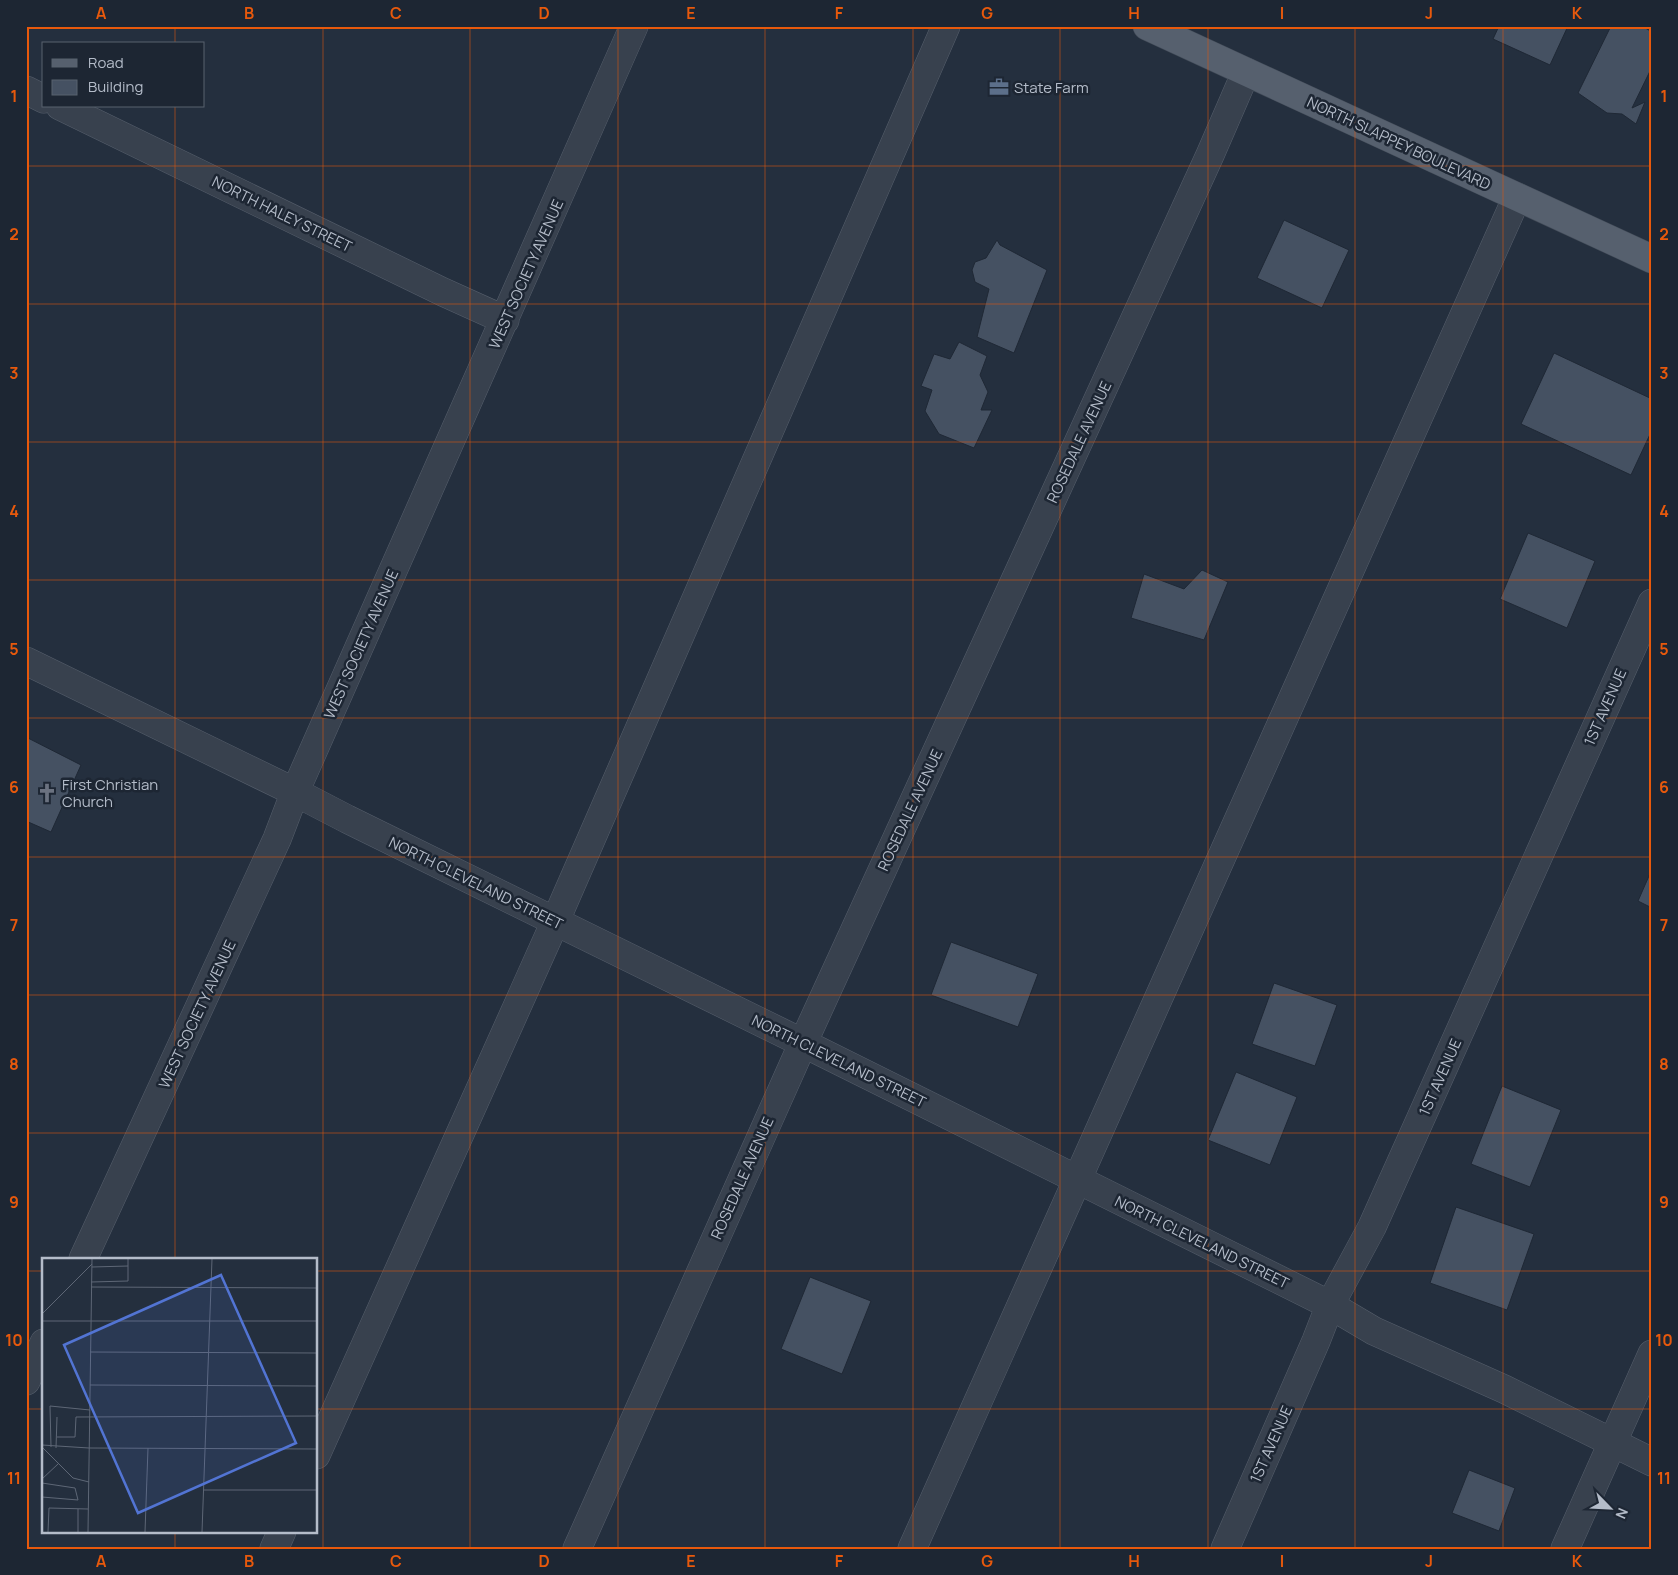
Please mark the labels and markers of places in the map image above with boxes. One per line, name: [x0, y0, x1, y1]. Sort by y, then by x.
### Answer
office icon: State Farm: [988, 76, 1010, 98]
place label: State Farm: [1014, 77, 1089, 98]
place label: First Christian Church: [62, 774, 158, 812]
church icon: First Christian Church: [36, 782, 58, 804]

